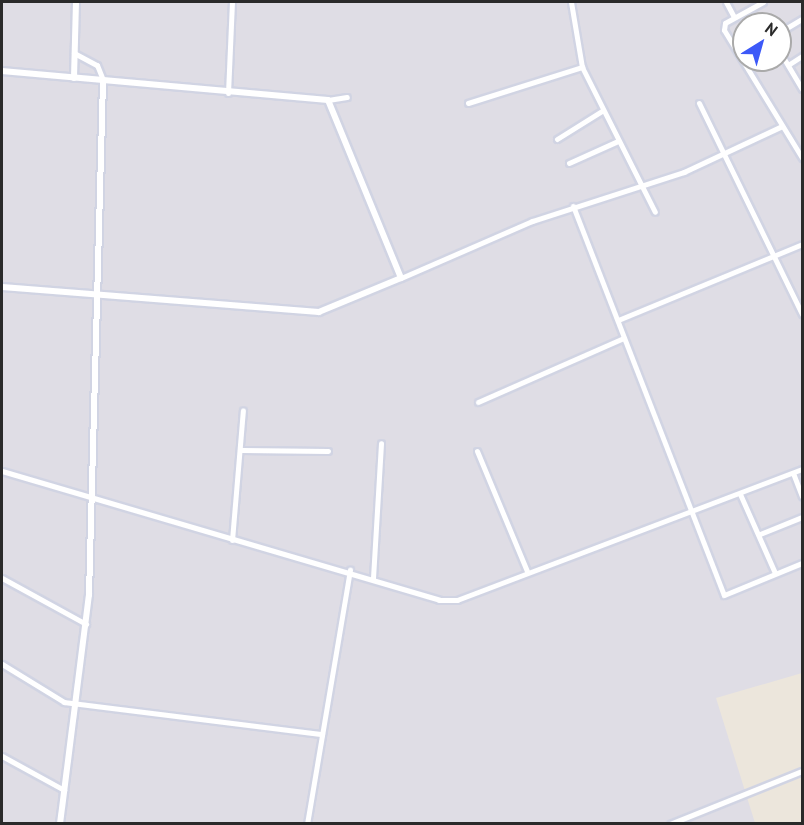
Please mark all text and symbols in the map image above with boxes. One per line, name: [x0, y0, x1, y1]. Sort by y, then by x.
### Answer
north arrow: [732, 12, 792, 72]
text: N: [761, 18, 782, 40]

